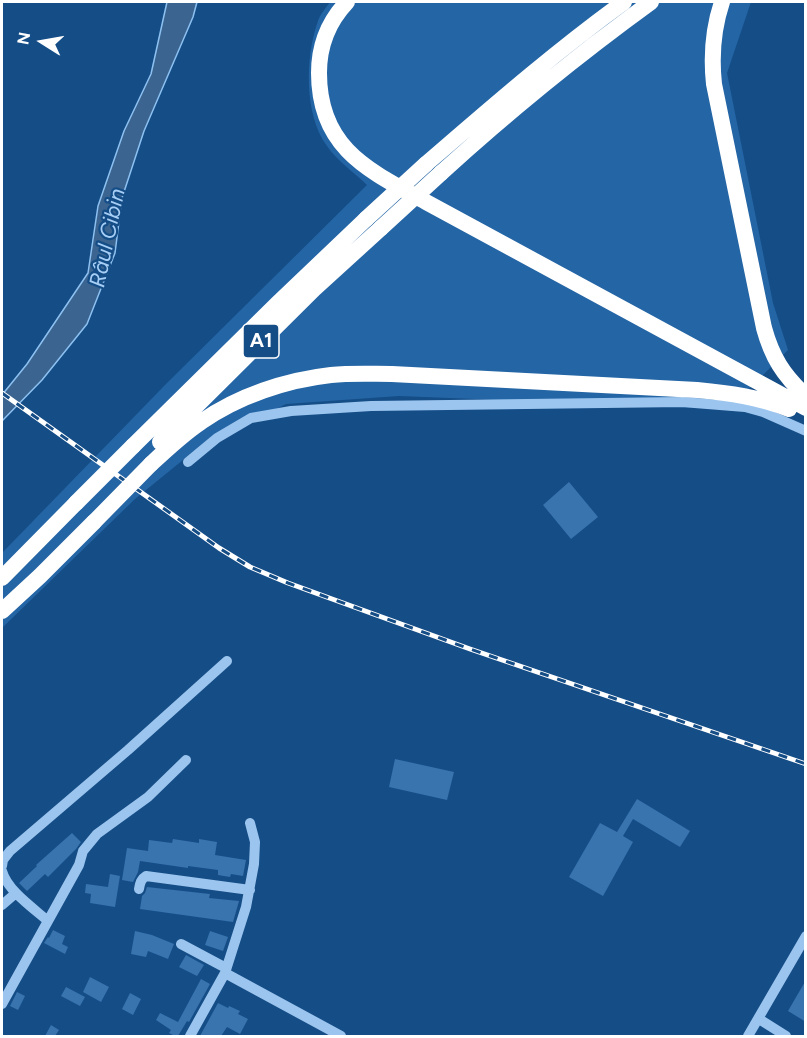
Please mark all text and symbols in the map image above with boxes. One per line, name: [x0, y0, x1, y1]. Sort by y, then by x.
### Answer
north arrow: [12, 12, 72, 72]
text: N: [13, 31, 34, 46]
water label: Râul Cibin: [85, 186, 131, 290]
road number: A1: [243, 324, 279, 358]

